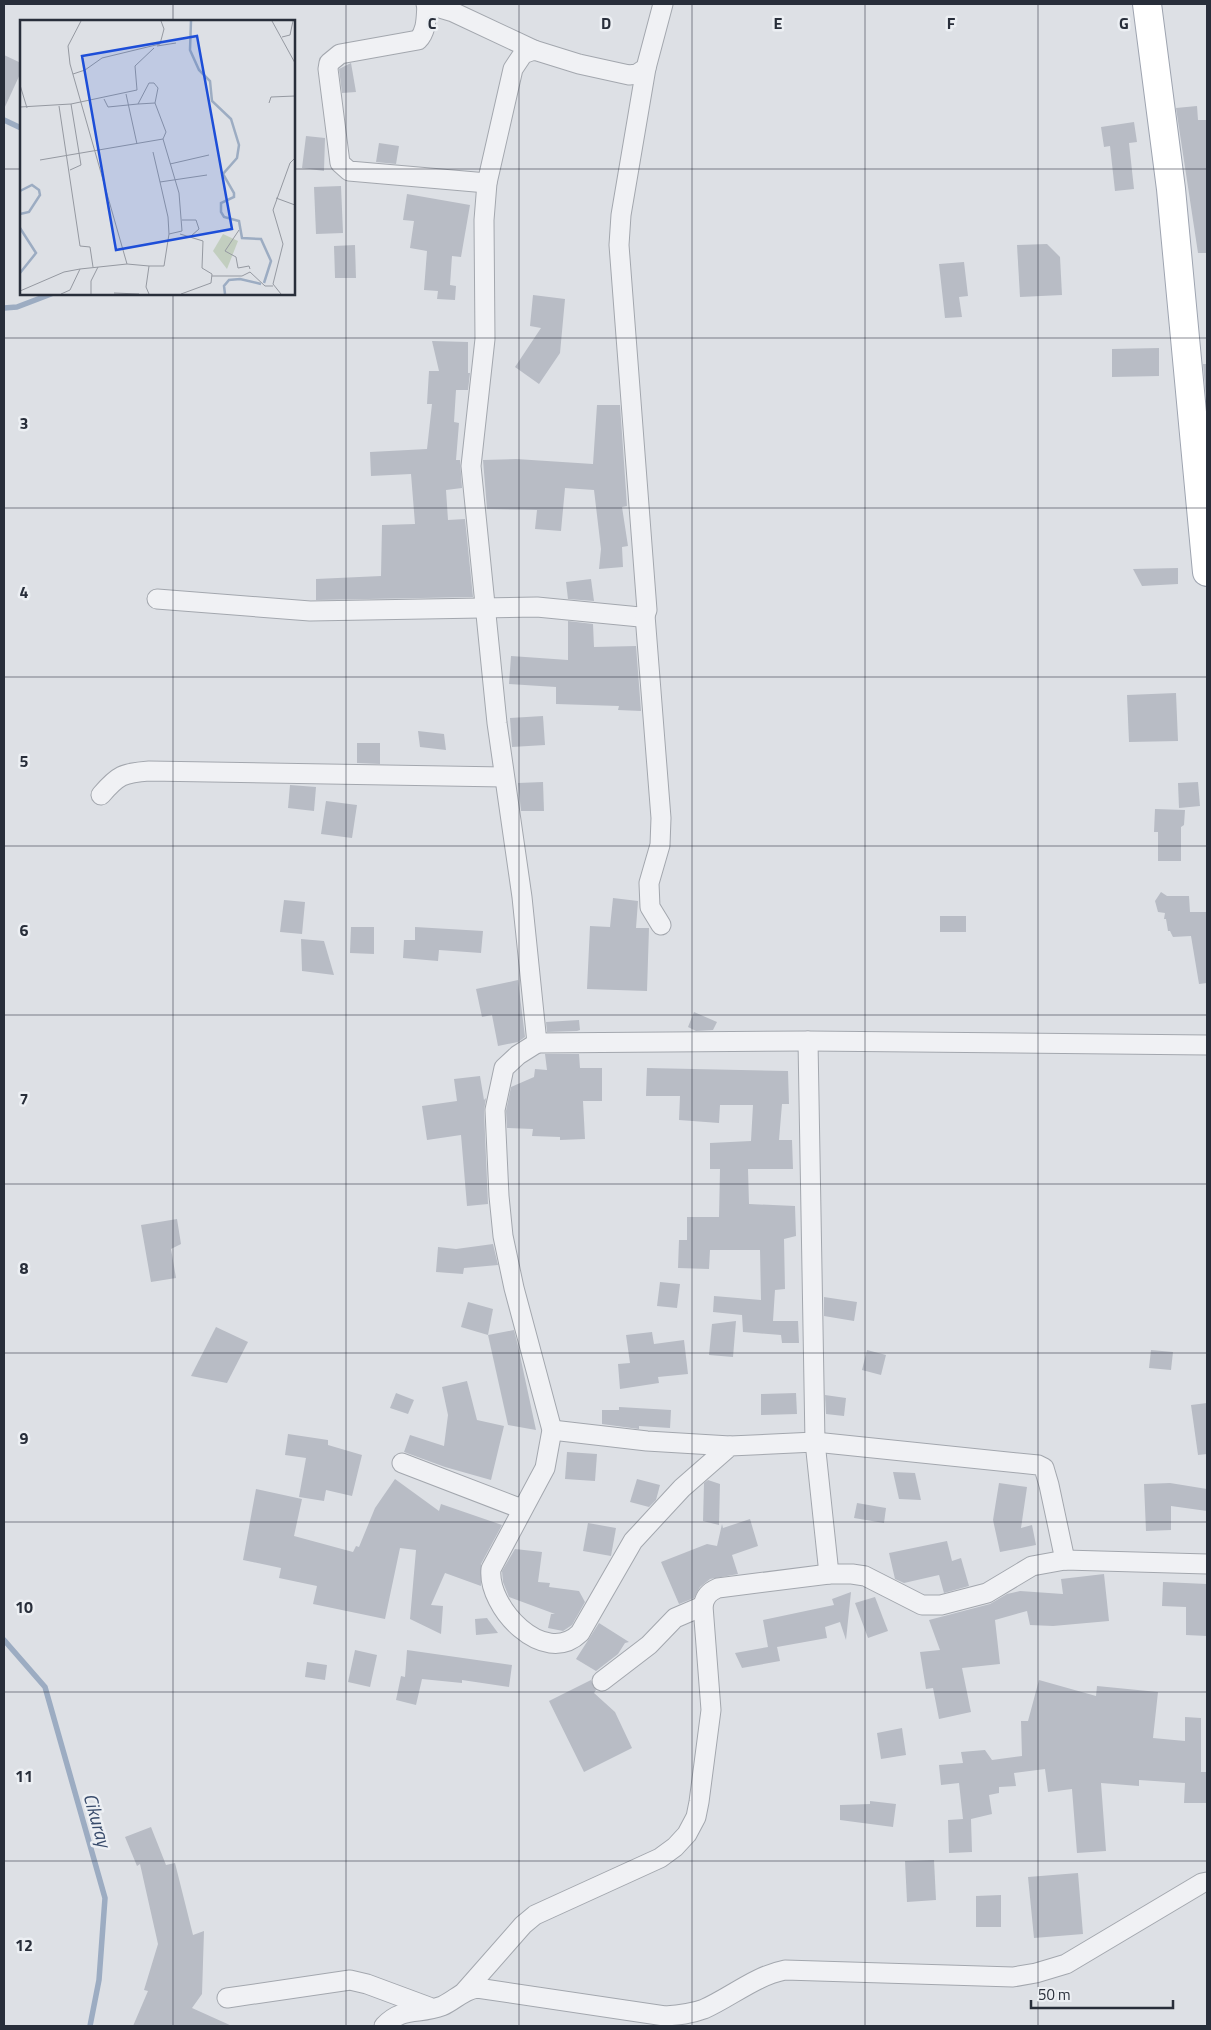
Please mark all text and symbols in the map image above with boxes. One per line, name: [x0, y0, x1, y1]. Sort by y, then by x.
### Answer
text: C: [428, 11, 437, 35]
text: D: [601, 11, 611, 35]
text: E: [774, 11, 783, 35]
text: F: [947, 11, 956, 35]
text: G: [1119, 11, 1129, 35]
inset map: [20, 20, 295, 295]
text: 3: [20, 411, 28, 435]
text: 4: [20, 580, 29, 604]
text: 5: [20, 749, 29, 773]
text: 6: [20, 918, 29, 942]
text: 7: [20, 1087, 28, 1111]
text: 8: [20, 1256, 29, 1280]
text: 9: [20, 1426, 29, 1450]
text: 10: [15, 1595, 33, 1619]
text: 11: [15, 1764, 33, 1788]
water label: Cikuray: [76, 1789, 120, 1853]
text: 12: [15, 1933, 33, 1957]
scale bar: [1031, 1978, 1174, 2010]
text: 50 m: [1038, 1983, 1071, 2006]

